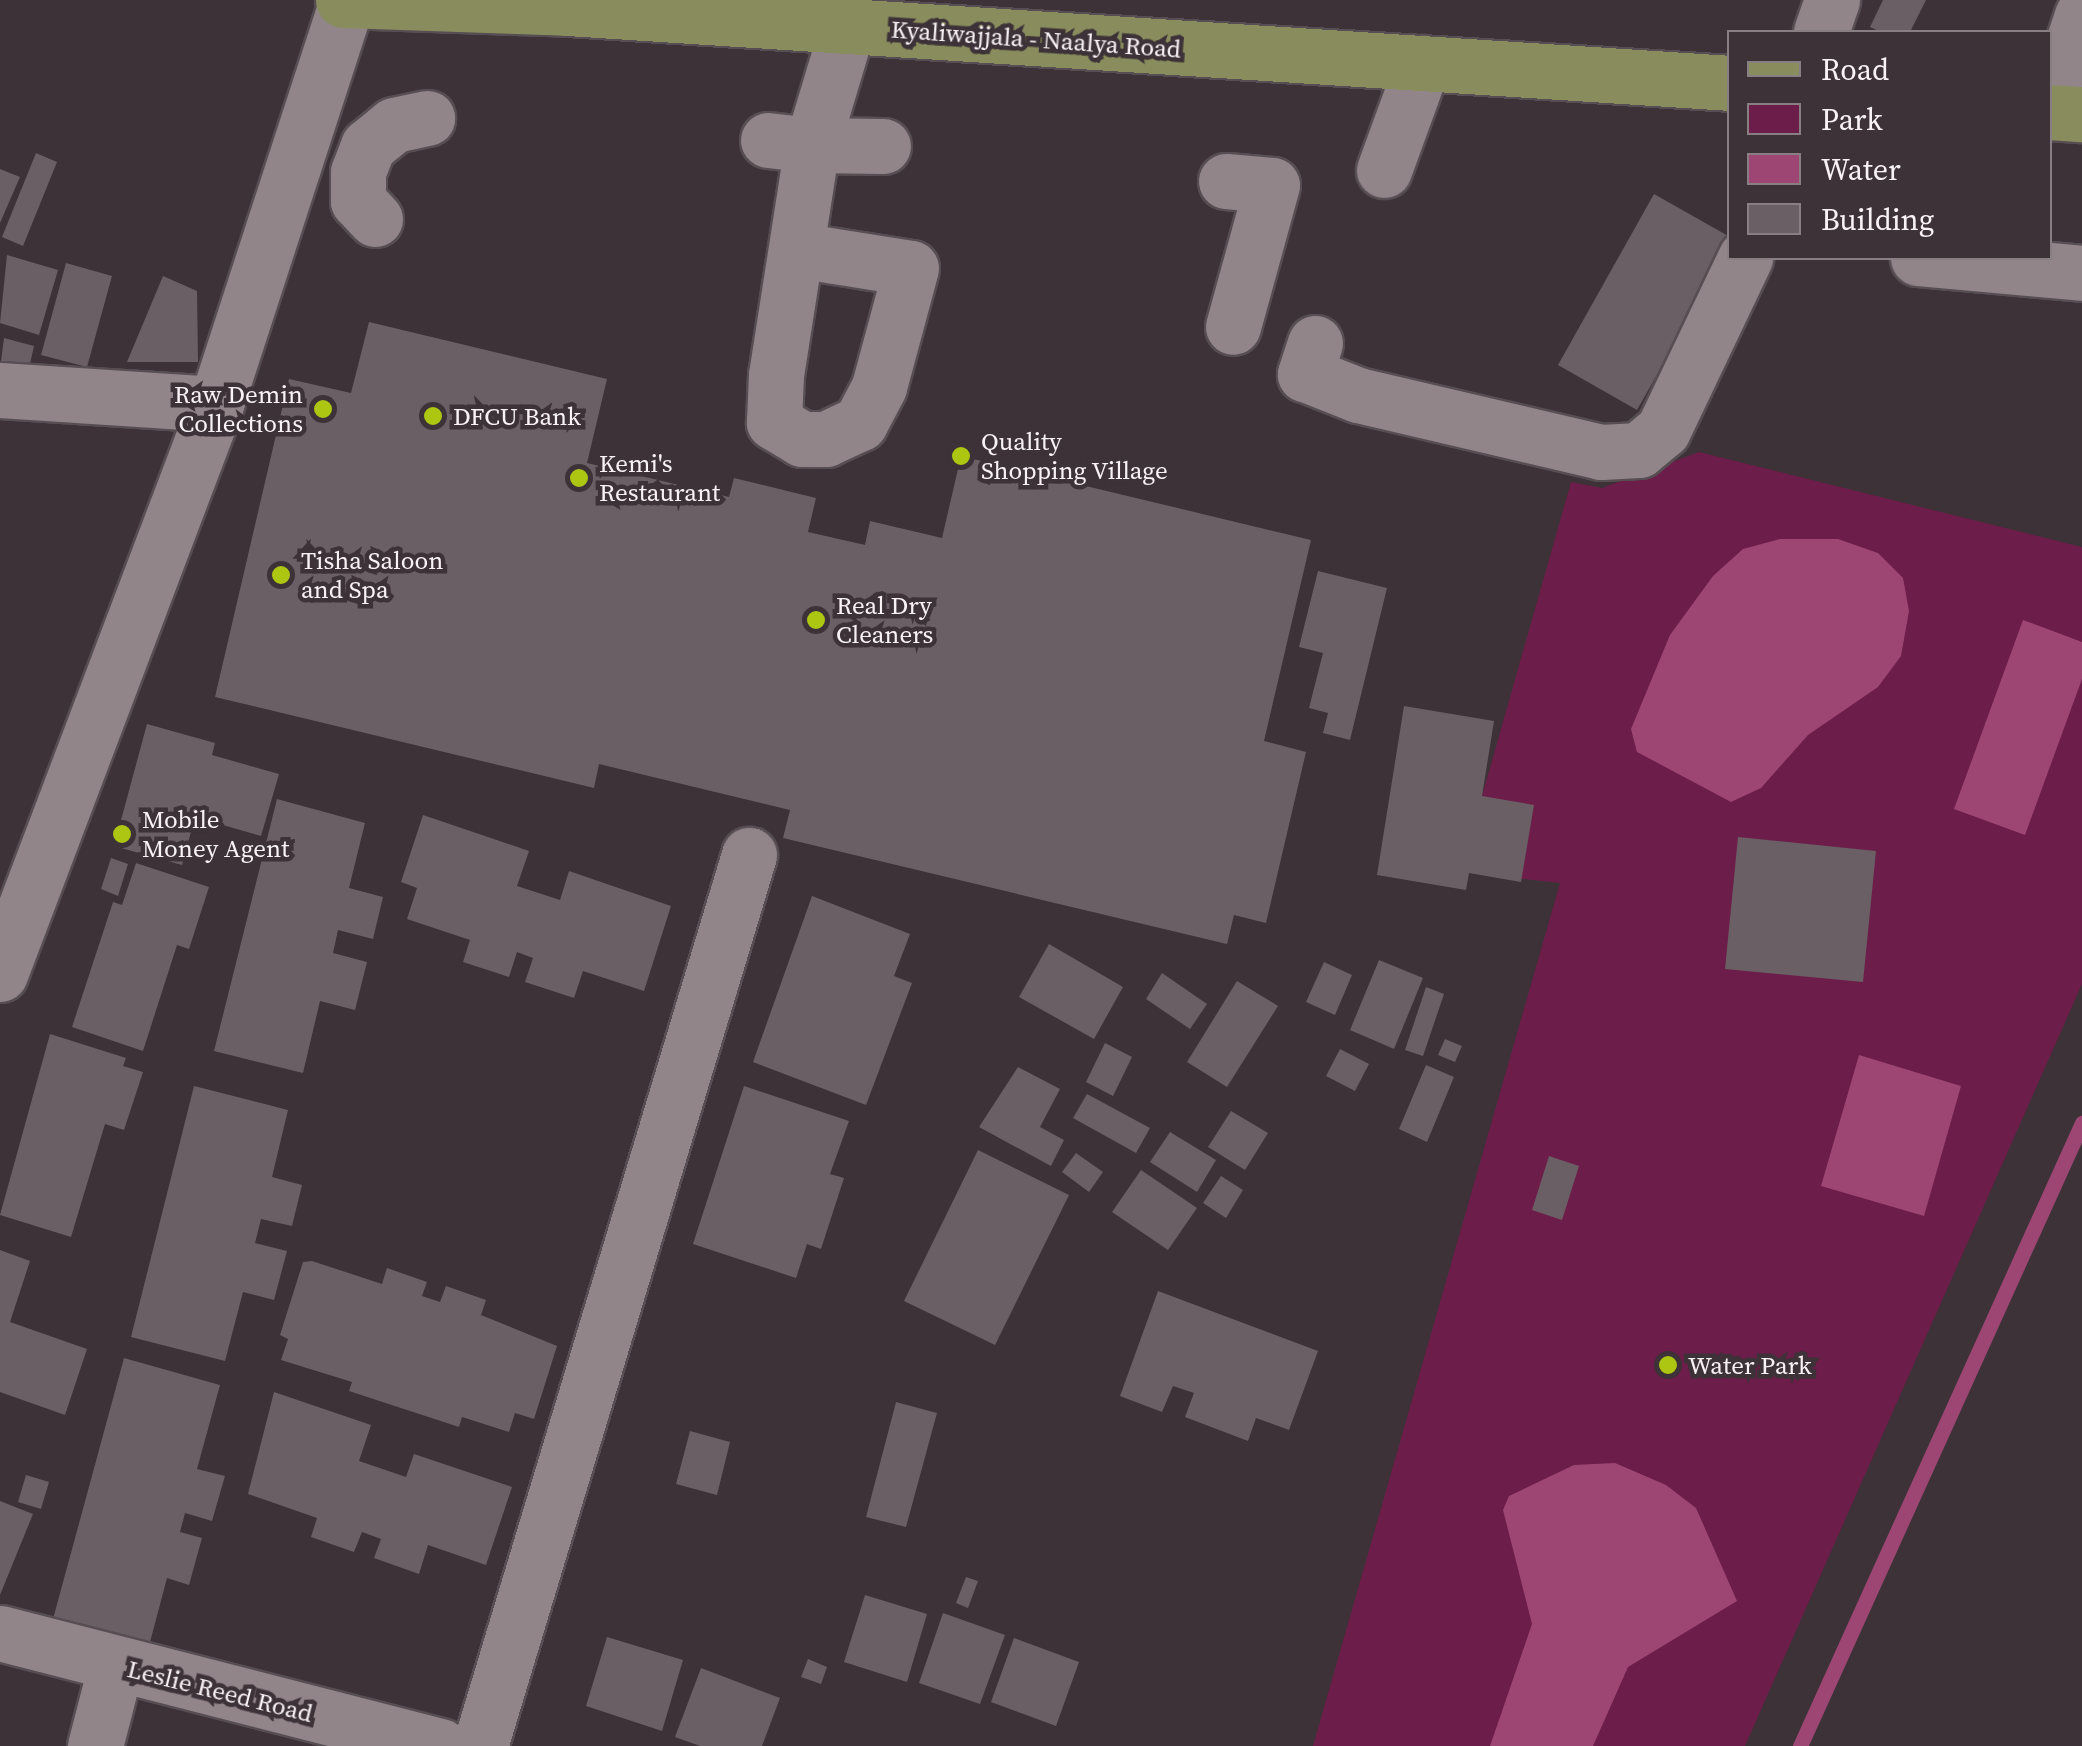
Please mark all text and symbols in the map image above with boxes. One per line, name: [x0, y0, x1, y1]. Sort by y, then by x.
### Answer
street label: Kyaliwajjala - Naalya Road: [890, 14, 1182, 64]
legend: [1727, 30, 2052, 260]
text: Road: [1821, 49, 1889, 90]
text: Park: [1821, 99, 1883, 140]
text: Water: [1821, 149, 1901, 190]
text: Building: [1821, 199, 1934, 240]
place label: Raw Demin Collections: [174, 380, 303, 439]
marker: Raw Demin Collections: [312, 398, 334, 420]
place label: DFCU Bank: [453, 401, 581, 431]
marker: DFCU Bank: [422, 405, 444, 427]
place label: Quality Shopping Village: [981, 427, 1168, 486]
marker: Quality Shopping Village: [950, 445, 972, 467]
place label: Kemi's Restaurant: [599, 449, 720, 508]
marker: Kemi's Restaurant: [568, 467, 590, 489]
place label: Tisha Saloon and Spa: [301, 546, 443, 605]
marker: Tisha Saloon and Spa: [270, 564, 292, 586]
place label: Real Dry Cleaners: [836, 591, 933, 650]
marker: Real Dry Cleaners: [805, 609, 827, 631]
place label: Mobile Money Agent: [142, 805, 289, 864]
marker: Mobile Money Agent: [111, 823, 133, 845]
place label: Water Park: [1688, 1350, 1812, 1380]
marker: Water Park: [1657, 1354, 1679, 1376]
street label: Leslie Reed Road: [124, 1653, 316, 1729]

